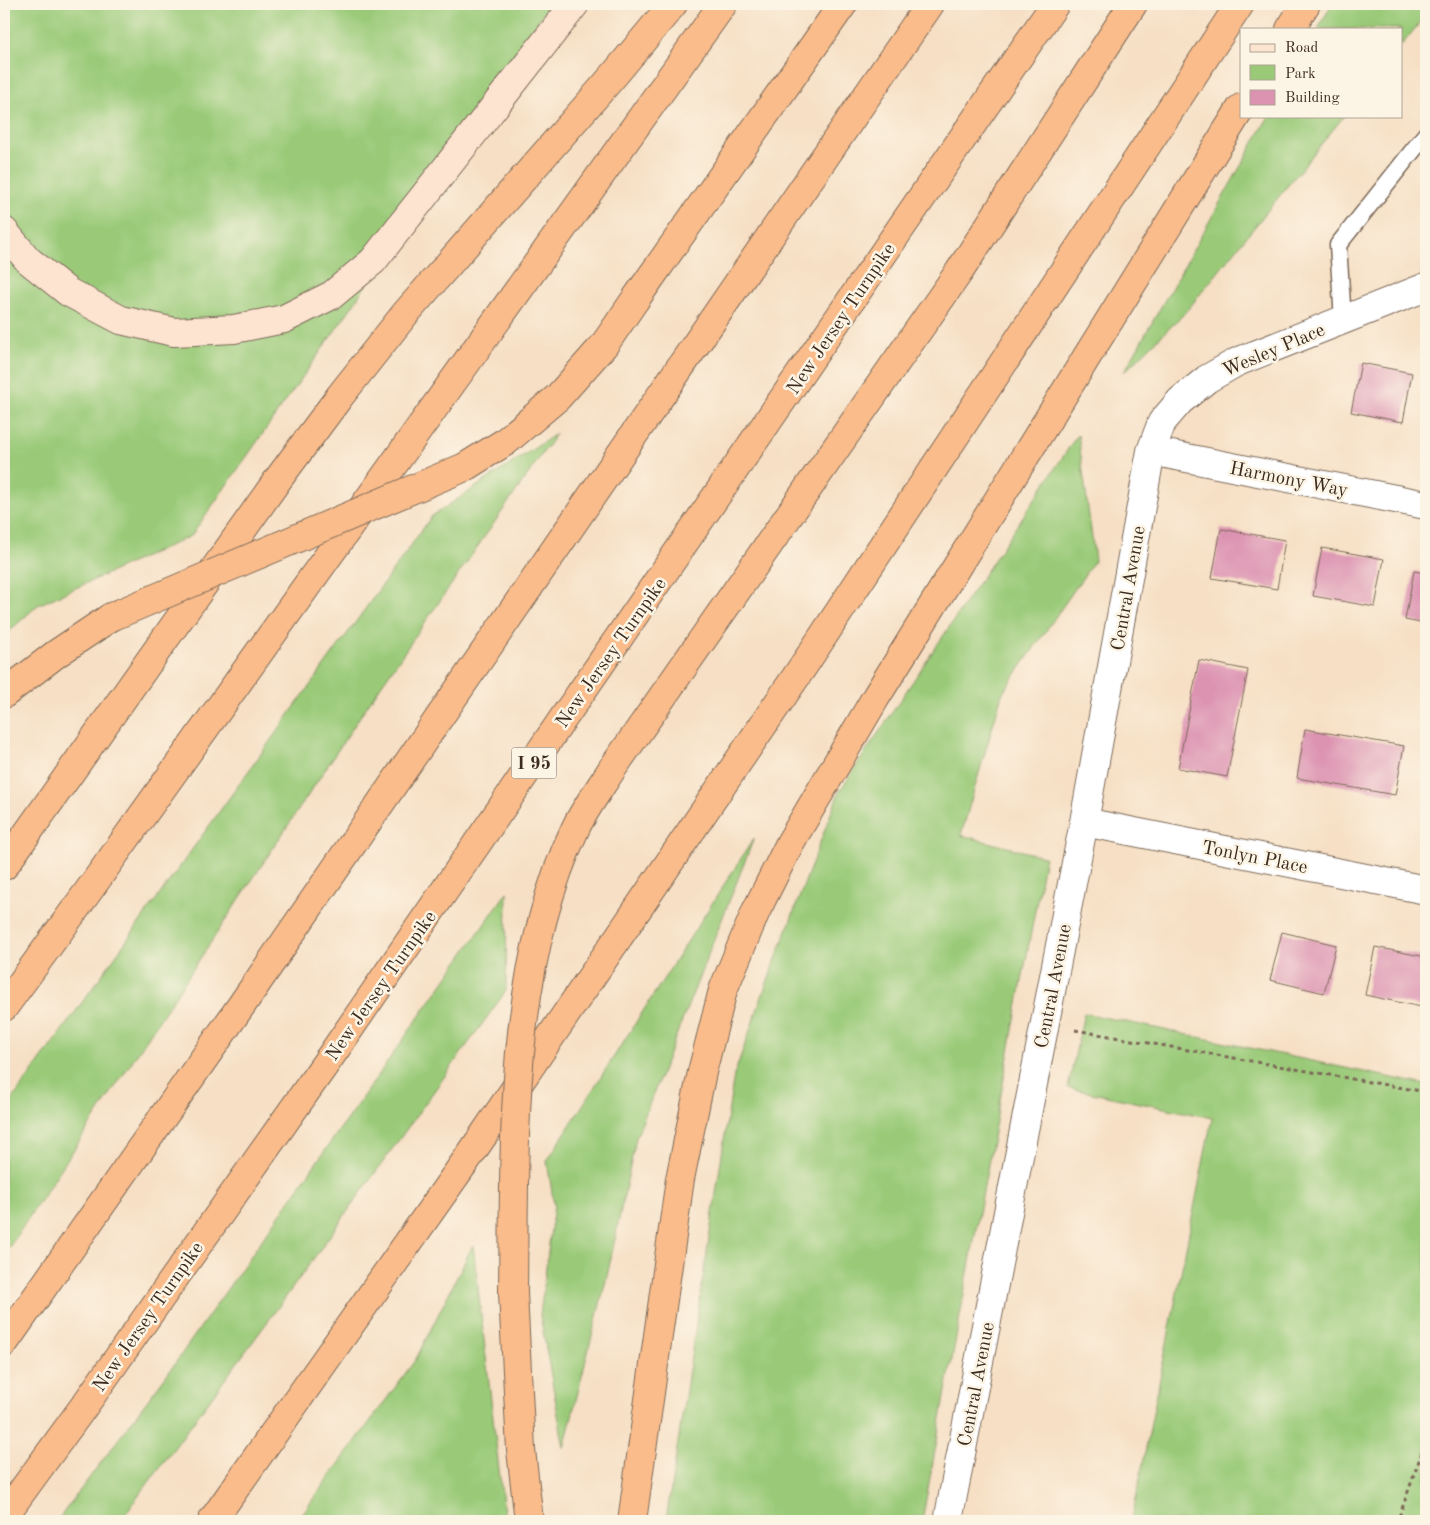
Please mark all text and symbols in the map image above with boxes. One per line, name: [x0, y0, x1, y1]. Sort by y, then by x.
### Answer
legend: [1240, 28, 1402, 118]
text: Road: [1285, 41, 1319, 56]
text: Park: [1285, 67, 1316, 82]
text: Building: [1285, 91, 1340, 106]
street label: New Jersey Turnpike: [784, 240, 900, 398]
street label: Wesley Place: [1220, 321, 1328, 381]
street label: Harmony Way: [1228, 460, 1349, 501]
street label: Central Avenue: [1109, 525, 1150, 652]
street label: New Jersey Turnpike: [553, 575, 671, 732]
road number: I 95: [512, 748, 556, 778]
street label: Tonlyn Place: [1200, 839, 1309, 878]
street label: New Jersey Turnpike: [323, 908, 441, 1065]
street label: Central Avenue: [1033, 923, 1076, 1050]
street label: New Jersey Turnpike: [90, 1239, 208, 1396]
street label: Central Avenue: [956, 1321, 999, 1448]

